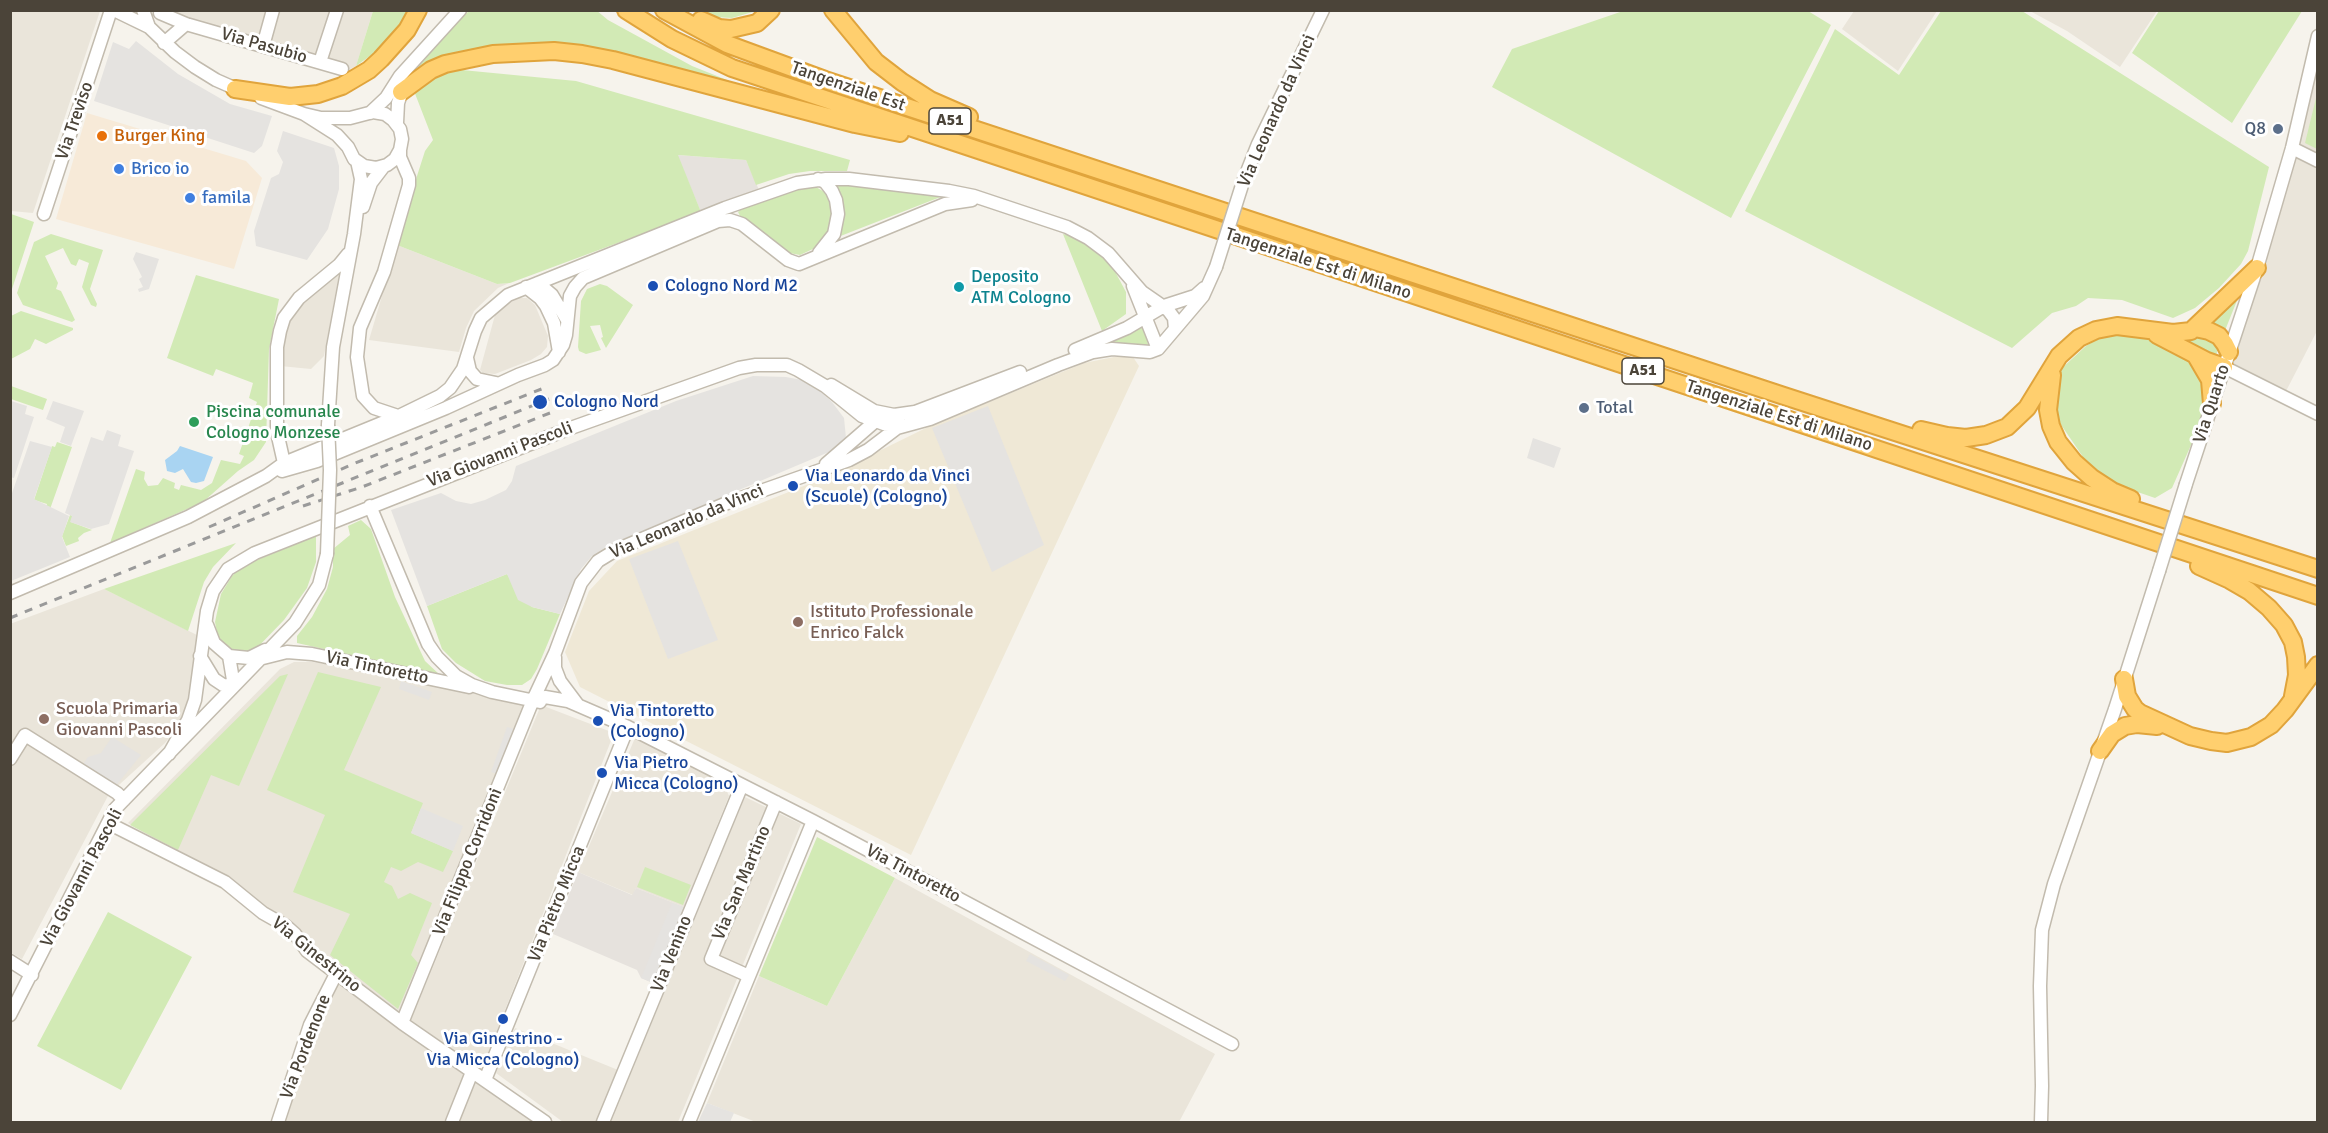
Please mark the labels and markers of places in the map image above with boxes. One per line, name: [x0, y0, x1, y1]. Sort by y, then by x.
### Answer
place label: Q8: [2245, 118, 2266, 140]
marker: Q8: [2271, 122, 2285, 136]
place label: Burger King: [114, 125, 205, 147]
marker: Burger King: [95, 129, 109, 143]
place label: Brico io: [131, 158, 189, 180]
marker: Brico io: [112, 162, 126, 176]
place label: famila: [202, 187, 251, 209]
marker: famila: [183, 191, 197, 205]
place label: Deposito ATM Cologno: [971, 266, 1071, 308]
place label: Cologno Nord M2: [665, 275, 798, 297]
marker: Cologno Nord M2: [646, 279, 660, 293]
marker: Deposito ATM Cologno: [952, 280, 966, 294]
place label: Cologno Nord: [554, 391, 659, 413]
marker: Cologno Nord: [531, 393, 549, 411]
place label: Total: [1596, 397, 1633, 419]
place label: Piscina comunale Cologno Monzese: [206, 401, 341, 444]
marker: Total: [1577, 401, 1591, 415]
marker: Piscina comunale Cologno Monzese: [187, 415, 201, 429]
place label: Via Leonardo da Vinci (Scuole) (Cologno): [805, 465, 970, 508]
marker: Via Leonardo da Vinci (Scuole) (Cologno): [786, 479, 800, 493]
place label: Istituto Professionale Enrico Falck: [810, 601, 973, 644]
marker: Istituto Professionale Enrico Falck: [791, 615, 805, 629]
place label: Scuola Primaria Giovanni Pascoli: [56, 698, 182, 740]
place label: Via Tintoretto (Cologno): [610, 700, 714, 742]
marker: Scuola Primaria Giovanni Pascoli: [37, 712, 51, 726]
marker: Via Tintoretto (Cologno): [591, 714, 605, 728]
place label: Via Pietro Micca (Cologno): [614, 752, 739, 795]
marker: Via Pietro Micca (Cologno): [595, 766, 609, 780]
marker: Via Ginestrino - Via Micca (Cologno): [496, 1012, 510, 1026]
place label: Via Ginestrino - Via Micca (Cologno): [427, 1028, 579, 1070]

